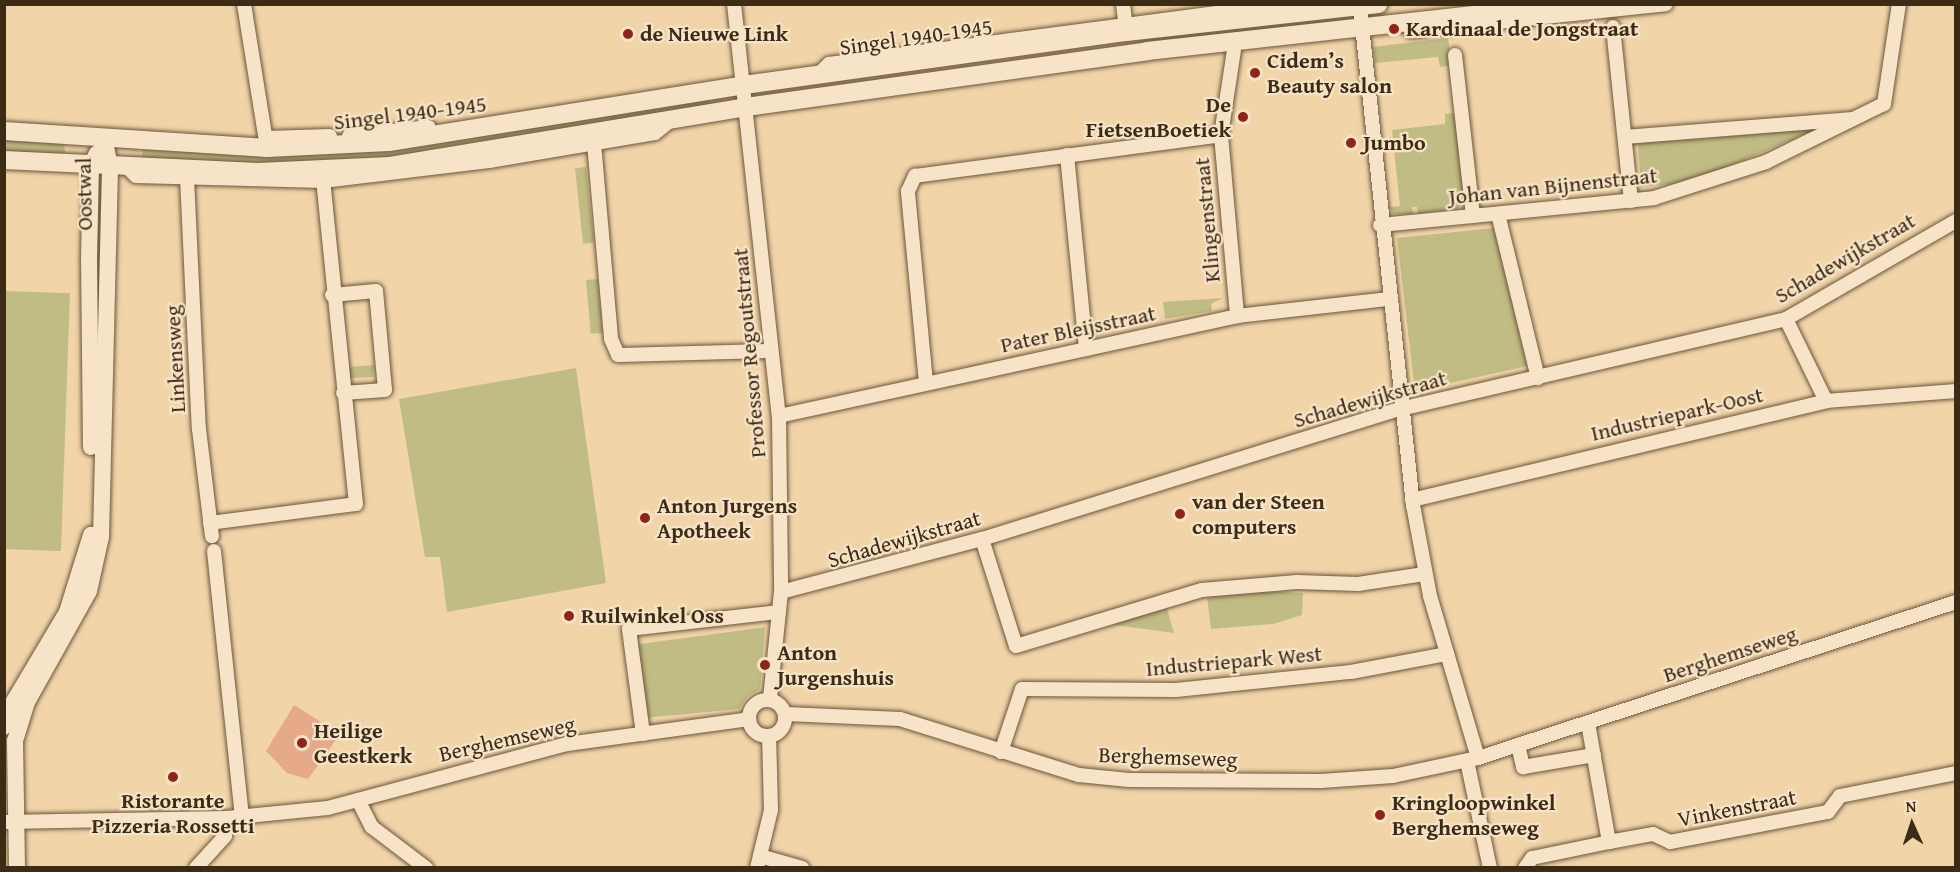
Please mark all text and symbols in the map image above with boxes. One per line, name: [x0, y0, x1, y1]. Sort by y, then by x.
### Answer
street label: Singel 1940-1945: [838, 13, 994, 61]
place label: Kardinaal de Jongstraat: [1406, 16, 1638, 42]
place label: de Nieuwe Link: [640, 21, 788, 47]
marker: Kardinaal de Jongstraat: [1387, 22, 1401, 36]
marker: de Nieuwe Link: [621, 27, 635, 41]
place label: Cidem’s Beauty salon: [1267, 47, 1392, 98]
marker: Cidem’s Beauty salon: [1248, 66, 1262, 80]
street label: Singel 1940-1945: [332, 91, 488, 135]
place label: De FietsenBoetiek: [1086, 91, 1231, 142]
marker: De FietsenBoetiek: [1236, 110, 1250, 124]
place label: Jumbo: [1363, 130, 1426, 156]
marker: Jumbo: [1344, 136, 1358, 150]
street label: Klingenstraat: [1188, 156, 1226, 284]
street label: Oostwal: [70, 157, 98, 231]
street label: Johan van Bijnenstraat: [1447, 162, 1659, 210]
street label: Schadewijkstraat: [1770, 207, 1920, 309]
street label: Professor Regoutstraat: [727, 247, 771, 459]
street label: Pater Bleijsstraat: [998, 300, 1158, 358]
street label: Linkensweg: [159, 304, 191, 414]
street label: Schadewijkstraat: [1291, 365, 1449, 433]
street label: Industriepark-Oost: [1588, 381, 1766, 447]
place label: van der Steen computers: [1192, 488, 1325, 540]
place label: Anton Jurgens Apotheek: [657, 492, 797, 544]
street label: Schadewijkstraat: [825, 505, 983, 573]
marker: van der Steen computers: [1173, 507, 1187, 521]
marker: Anton Jurgens Apotheek: [638, 511, 652, 525]
place label: Ruilwinkel Oss: [581, 603, 724, 629]
marker: Ruilwinkel Oss: [562, 609, 576, 623]
street label: Berghemseweg: [1660, 620, 1800, 688]
place label: Anton Jurgenshuis: [777, 639, 894, 690]
street label: Industriepark West: [1145, 640, 1323, 682]
marker: Anton Jurgenshuis: [758, 658, 772, 672]
street label: Berghemseweg: [436, 711, 578, 767]
place label: Heilige Geestkerk: [314, 717, 412, 768]
marker: Heilige Geestkerk: [295, 736, 309, 750]
street label: Berghemseweg: [1098, 741, 1238, 773]
marker: Ristorante Pizzeria Rossetti: [166, 770, 180, 784]
street label: Vinkenstraat: [1675, 784, 1799, 832]
place label: Ristorante Pizzeria Rossetti: [92, 787, 254, 838]
place label: Kringloopwinkel Berghemseweg: [1392, 789, 1556, 840]
north arrow: [1882, 794, 1942, 854]
text: N: [1905, 794, 1917, 818]
marker: Kringloopwinkel Berghemseweg: [1373, 808, 1387, 822]

